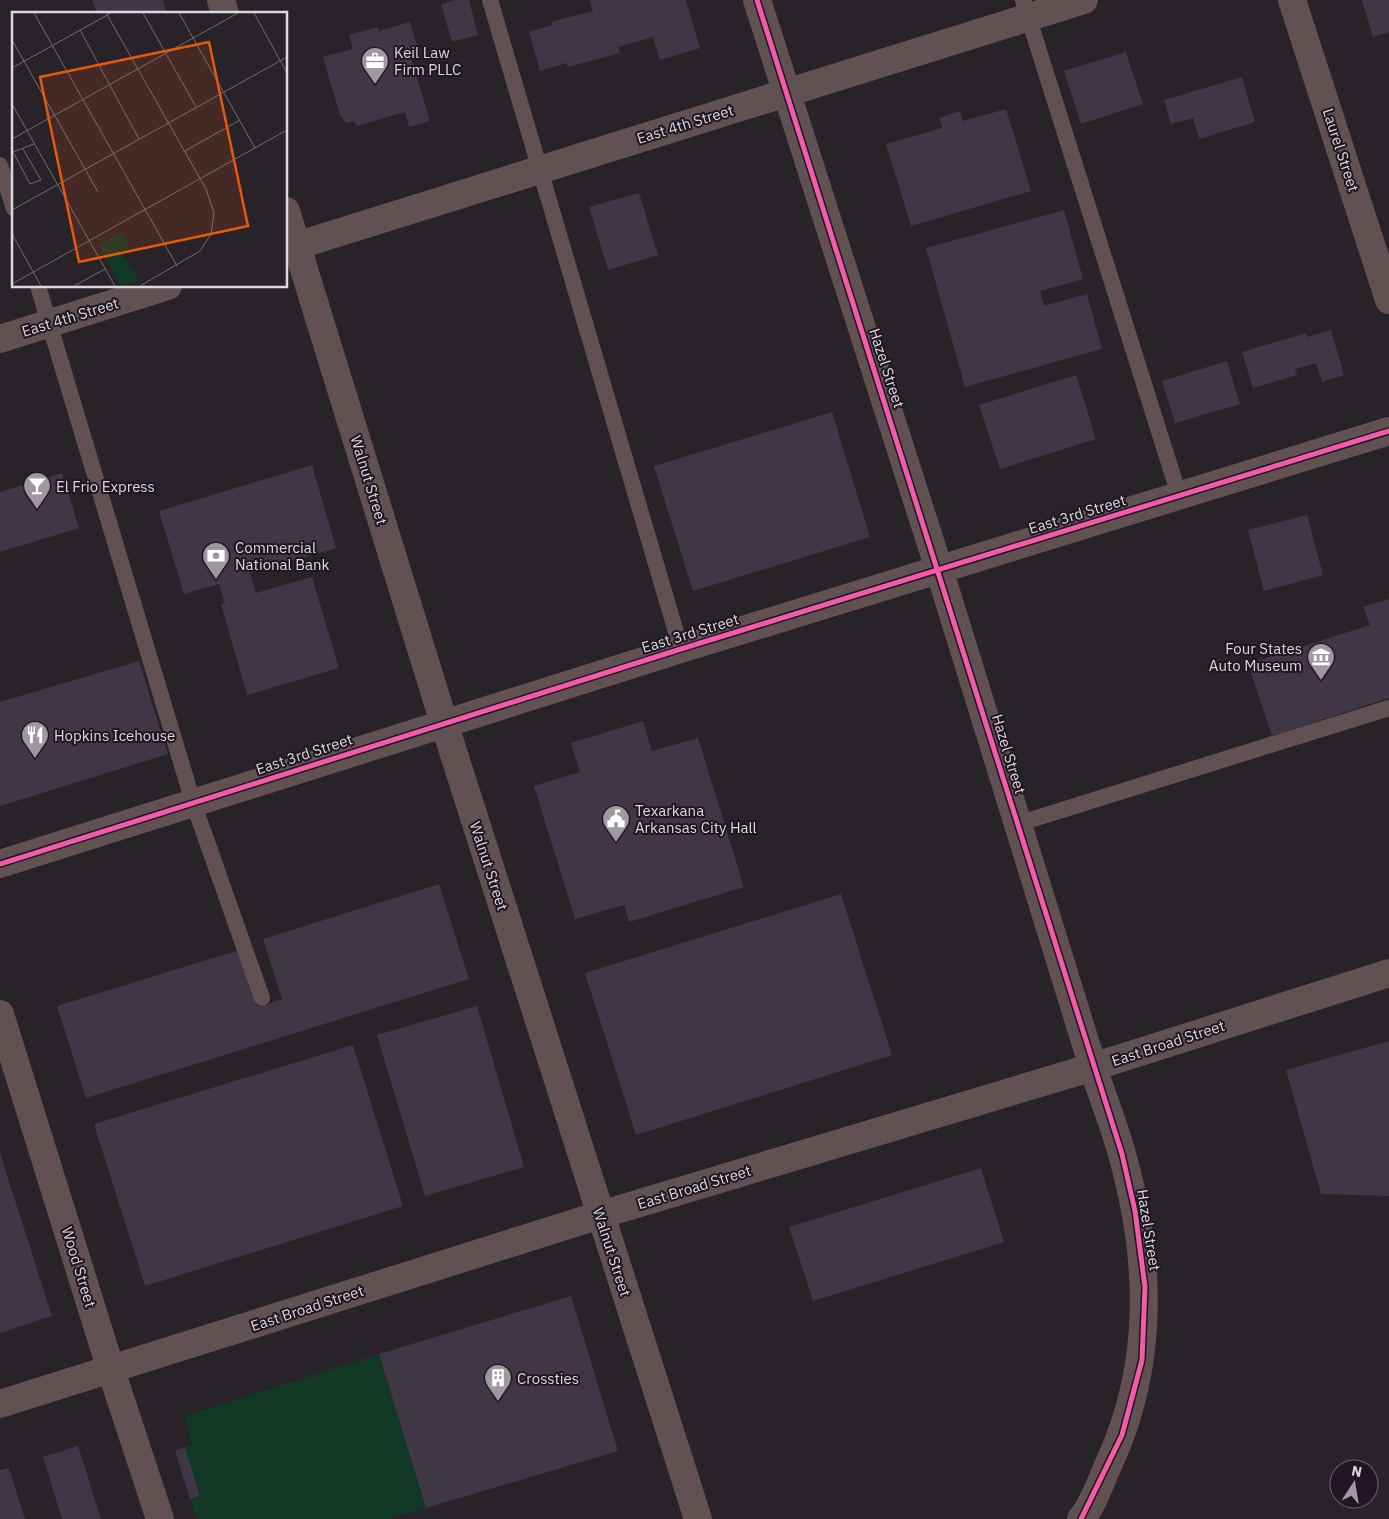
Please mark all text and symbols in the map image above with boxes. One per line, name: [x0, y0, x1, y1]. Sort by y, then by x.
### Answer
inset map: [12, 12, 288, 288]
place label: Keil Law Firm PLLC: [394, 43, 461, 79]
office icon: Keil Law Firm PLLC: [360, 46, 390, 85]
street label: East 4th Street: [634, 100, 736, 148]
street label: Laurel Street: [1319, 106, 1363, 194]
street label: East 4th Street: [19, 293, 121, 341]
street label: Hazel Street: [865, 326, 909, 410]
street label: Walnut Street: [346, 433, 392, 527]
bar icon: El Frio Express: [22, 471, 52, 510]
place label: El Frio Express: [56, 477, 155, 496]
street label: East 3rd Street: [1026, 490, 1128, 538]
place label: Commercial National Bank: [235, 538, 330, 574]
bank icon: Commercial National Bank: [201, 541, 231, 580]
street label: East 3rd Street: [639, 609, 741, 657]
place label: Four States Auto Museum: [1209, 639, 1302, 675]
museum icon: Four States Auto Museum: [1306, 642, 1336, 681]
street label: Hazel Street: [988, 712, 1030, 796]
restaurant icon: Hopkins Icehouse: [20, 720, 50, 759]
place label: Hopkins Icehouse: [54, 726, 175, 745]
street label: East 3rd Street: [253, 729, 355, 779]
place label: Texarkana Arkansas City Hall: [635, 801, 757, 837]
public building icon: Texarkana Arkansas City Hall: [601, 804, 631, 843]
street label: Walnut Street: [466, 819, 512, 913]
street label: East Broad Street: [1109, 1016, 1227, 1070]
street label: East Broad Street: [635, 1161, 753, 1213]
street label: Hazel Street: [1133, 1188, 1165, 1272]
street label: Walnut Street: [589, 1205, 635, 1299]
street label: Wood Street: [58, 1224, 100, 1310]
street label: East Broad Street: [248, 1281, 366, 1335]
building icon: Crossties: [483, 1363, 513, 1402]
place label: Crossties: [517, 1369, 579, 1388]
north arrow: [1329, 1459, 1379, 1509]
text: N: [1350, 1461, 1364, 1481]

